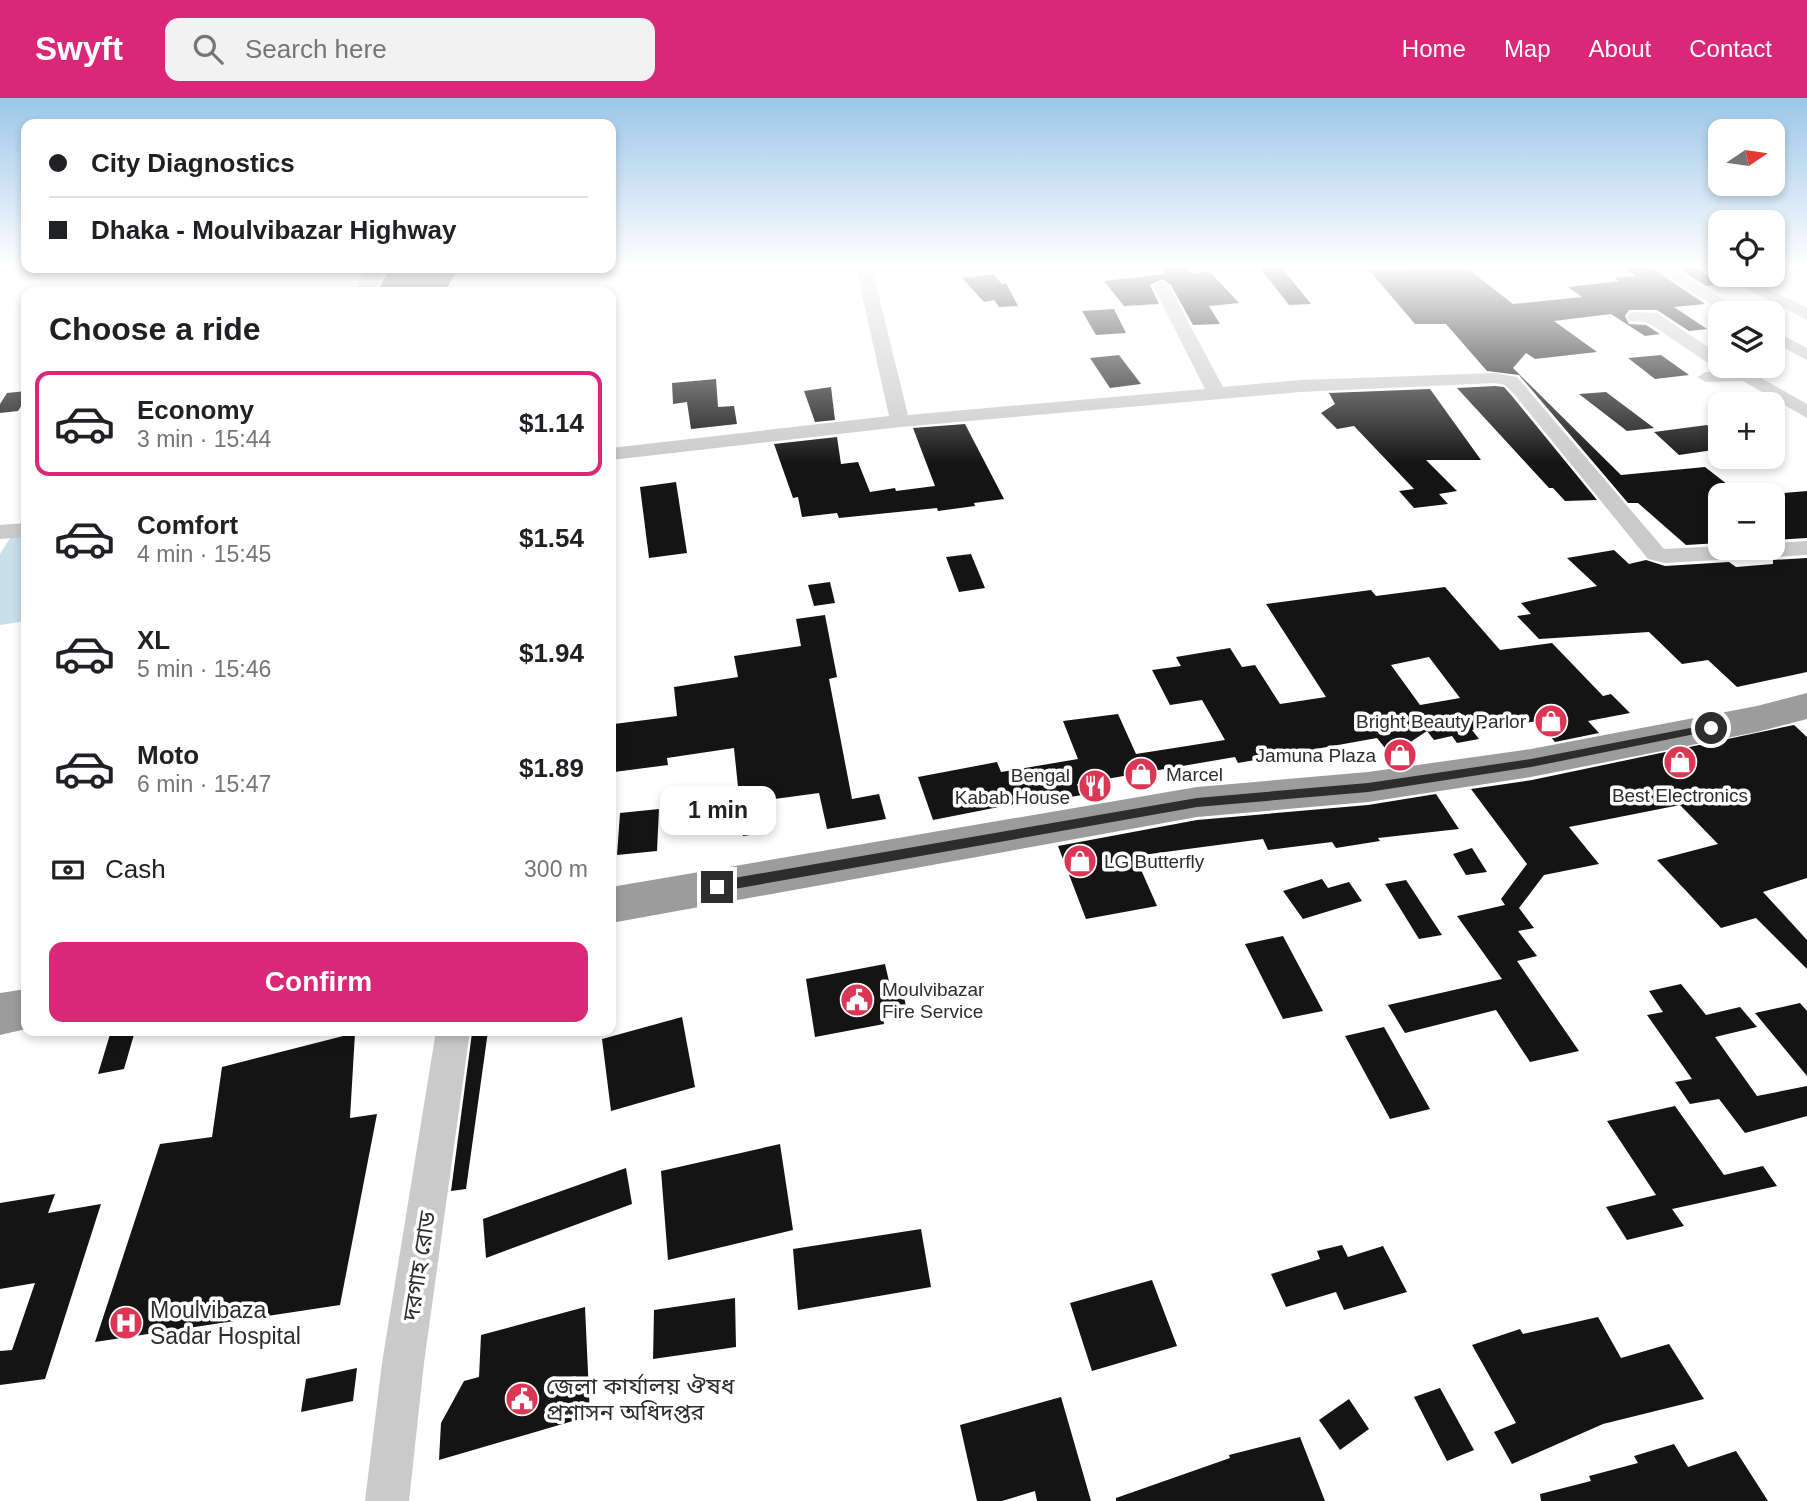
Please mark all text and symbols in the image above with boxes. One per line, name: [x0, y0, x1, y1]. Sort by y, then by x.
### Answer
search box: [165, 18, 655, 81]
text: Swyft: [35, 30, 123, 67]
icon: search: [189, 30, 227, 68]
text: Search here: [245, 34, 387, 64]
text: Home: [1402, 35, 1466, 62]
text: Map: [1504, 35, 1551, 62]
text: About: [1589, 35, 1651, 62]
text: Contact: [1689, 35, 1772, 62]
north arrow: [1708, 119, 1785, 196]
map controls: [1708, 119, 1785, 560]
text: City Diagnostics: [91, 148, 295, 178]
button: locate: [1708, 210, 1785, 287]
text: Dhaka - Moulvibazar Highway: [91, 215, 457, 245]
button: layers: [1708, 301, 1785, 378]
text: Choose a ride: [49, 311, 261, 347]
icon: car: [53, 392, 116, 455]
button: +: [1708, 392, 1785, 469]
text: Economy: [137, 395, 254, 425]
text: $1.14: [519, 408, 584, 438]
text: 3 min · 15:44: [137, 426, 271, 452]
button: −: [1708, 483, 1785, 560]
icon: car: [53, 507, 116, 570]
text: Comfort: [137, 510, 238, 540]
text: $1.54: [519, 523, 584, 553]
text: 4 min · 15:45: [137, 541, 271, 567]
icon: car: [53, 622, 116, 685]
text: XL: [137, 625, 170, 655]
text: $1.94: [519, 638, 584, 668]
text: 5 min · 15:46: [137, 656, 271, 682]
shop icon: Bright Beauty Parlor: [1532, 702, 1570, 740]
place label: Bright Beauty Parlor: [1356, 711, 1527, 732]
route start: [1695, 712, 1727, 744]
shop icon: Jamuna Plaza: [1381, 736, 1419, 774]
icon: car: [53, 737, 116, 800]
text: Moto: [137, 740, 199, 770]
shop icon: Best Electronics: [1661, 743, 1699, 781]
place label: Jamuna Plaza: [1256, 745, 1376, 766]
text: $1.89: [519, 753, 584, 783]
shop icon: Marcel: [1122, 755, 1160, 793]
place label: Marcel: [1166, 764, 1223, 785]
place label: Bengal Kabab House: [955, 765, 1070, 808]
restaurant icon: Bengal Kabab House: [1076, 767, 1114, 805]
text: 6 min · 15:47: [137, 771, 271, 797]
place label: Best Electronics: [1612, 785, 1748, 806]
callout: 1 min: [659, 786, 775, 834]
text: 1 min: [688, 797, 748, 823]
shop icon: LG Butterfly: [1061, 842, 1099, 880]
icon: cash: [49, 851, 87, 889]
place label: LG Butterfly: [1104, 851, 1205, 872]
text: Cash: [105, 854, 166, 884]
text: 300 m: [524, 856, 588, 882]
route end: [701, 871, 733, 903]
button: Confirm: [49, 942, 588, 1022]
place label: Moulvibazar Fire Service: [882, 979, 985, 1022]
public building icon: Moulvibazar Fire Service: [838, 981, 876, 1019]
street label: দরগাহ রোড: [397, 1209, 441, 1324]
place label: Moulvibaza Sadar Hospital: [150, 1297, 301, 1349]
hospital icon: Moulvibaza Sadar Hospital: [107, 1304, 145, 1342]
place label: জেলা কার্যালয় ঔষধ প্রশাসন অধিদপ্তর: [546, 1373, 735, 1425]
public building icon: জেলা কার্যালয় ঔষধ প্রশাসন অধিদপ্তর: [503, 1380, 541, 1418]

